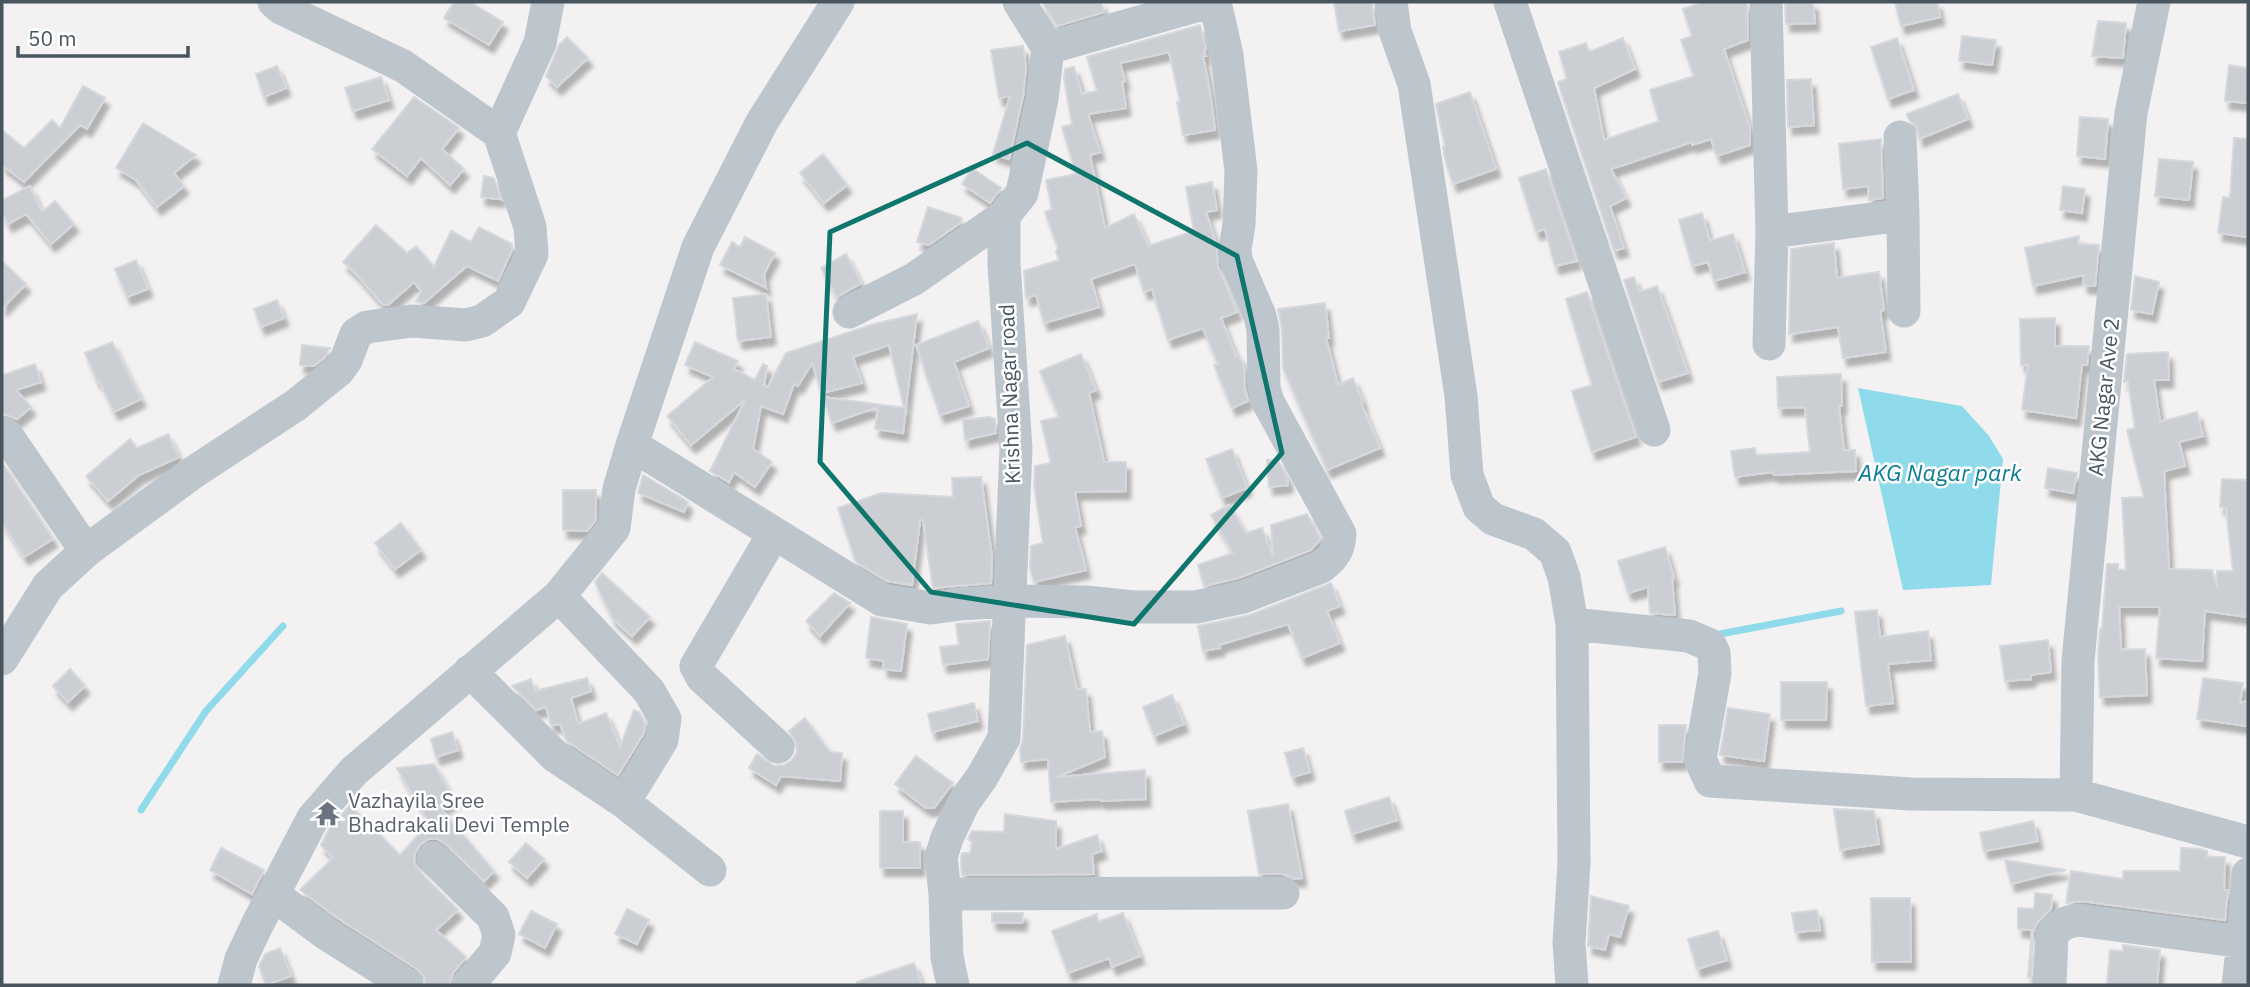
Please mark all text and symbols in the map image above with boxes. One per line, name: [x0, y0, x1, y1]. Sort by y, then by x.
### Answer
scale bar: [18, 14, 187, 58]
text: 50 m: [28, 24, 77, 52]
street label: Krishna Nagar road: [992, 304, 1026, 484]
street label: AKG Nagar Ave 2: [2081, 316, 2125, 477]
water label: AKG Nagar park: [1857, 457, 2023, 487]
place label: Vazhayila Sree Bhadrakali Devi Temple: [348, 786, 570, 838]
temple icon: Vazhayila Sree Bhadrakali Devi Temple: [314, 799, 342, 827]

